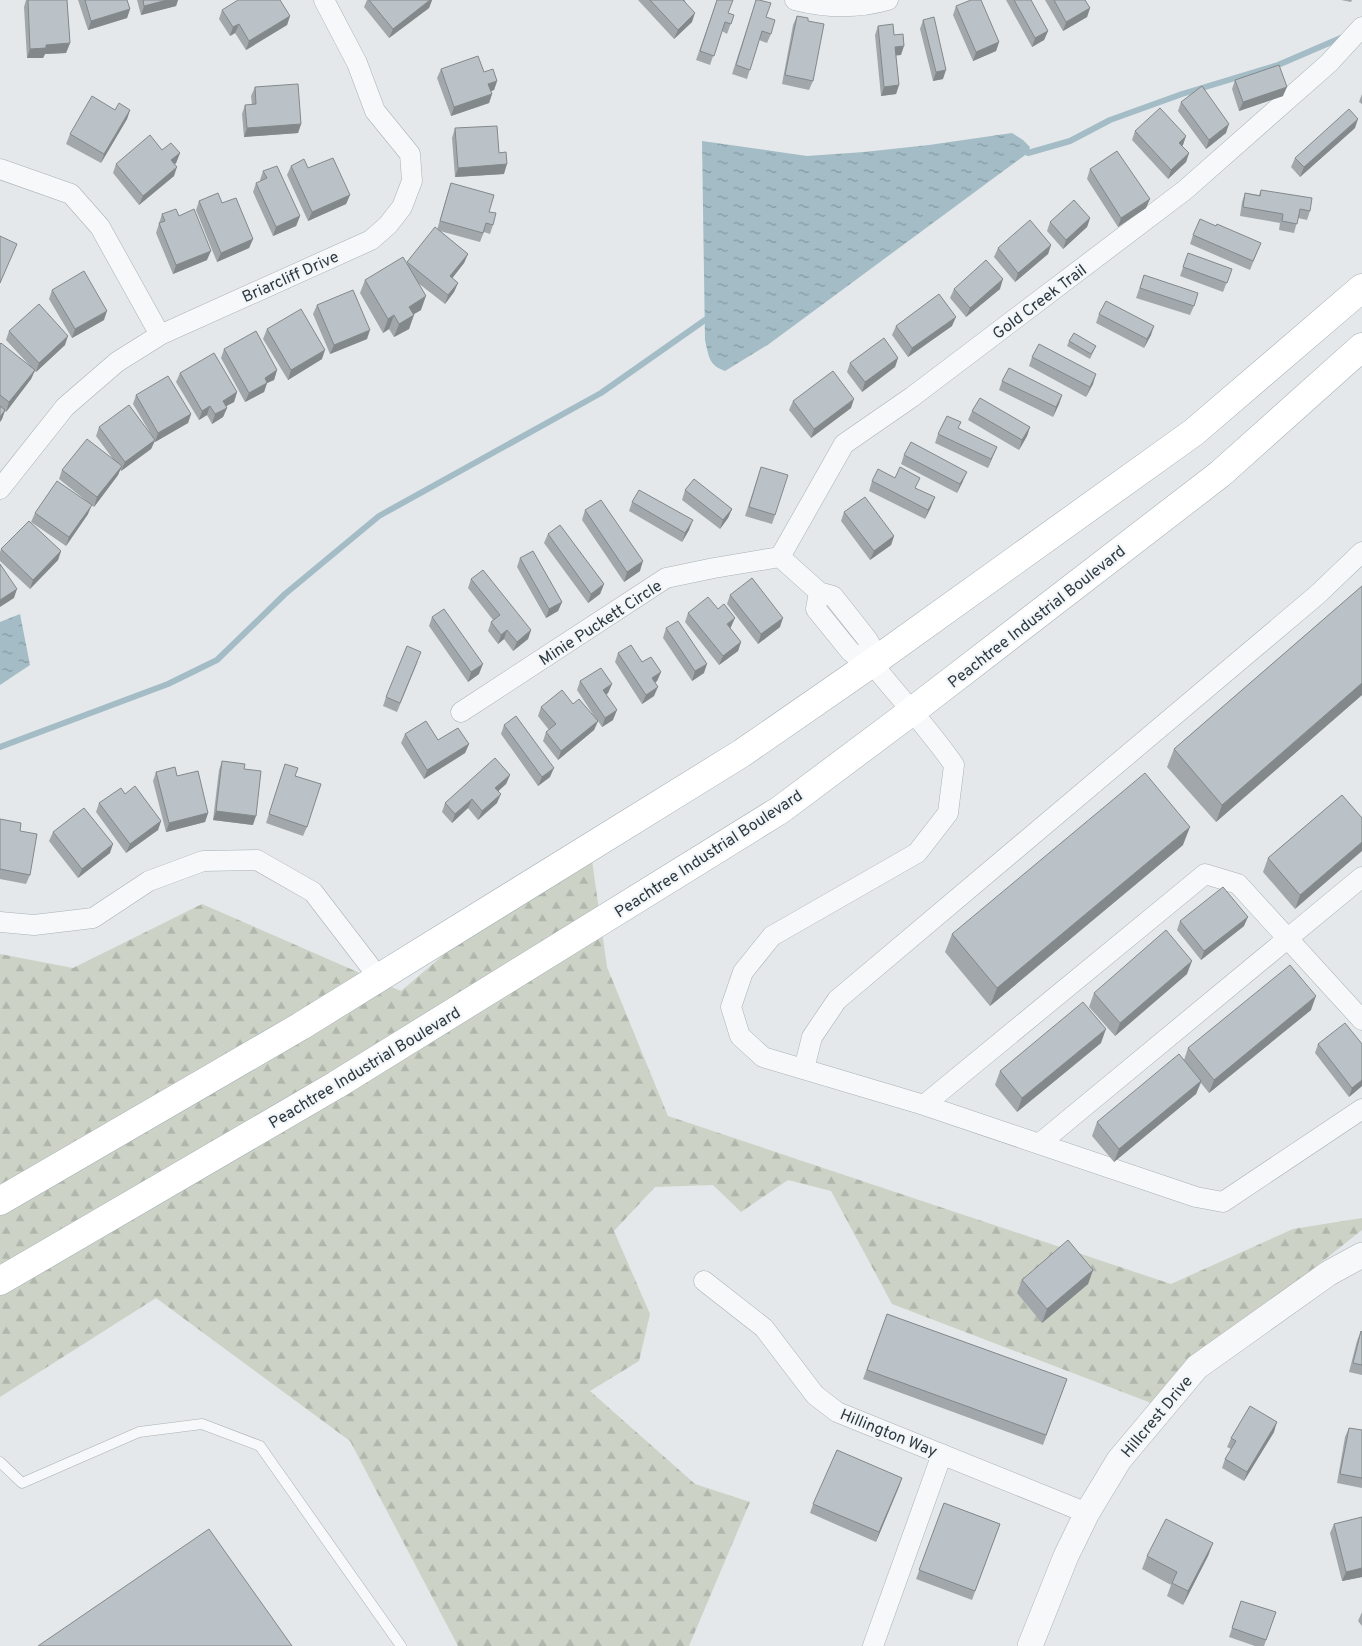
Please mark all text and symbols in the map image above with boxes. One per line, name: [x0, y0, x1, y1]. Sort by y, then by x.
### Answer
street label: Briarcliff Drive: [239, 248, 342, 308]
street label: Gold Creek Trail: [989, 261, 1091, 344]
street label: Peachtree Industrial Boulevard: [944, 542, 1130, 693]
street label: Minie Puckett Circle: [536, 577, 666, 671]
street label: Peachtree Industrial Boulevard: [611, 786, 807, 923]
street label: Peachtree Industrial Boulevard: [266, 1003, 464, 1134]
street label: Hillcrest Drive: [1117, 1372, 1198, 1462]
street label: Hillington Way: [837, 1405, 940, 1462]

